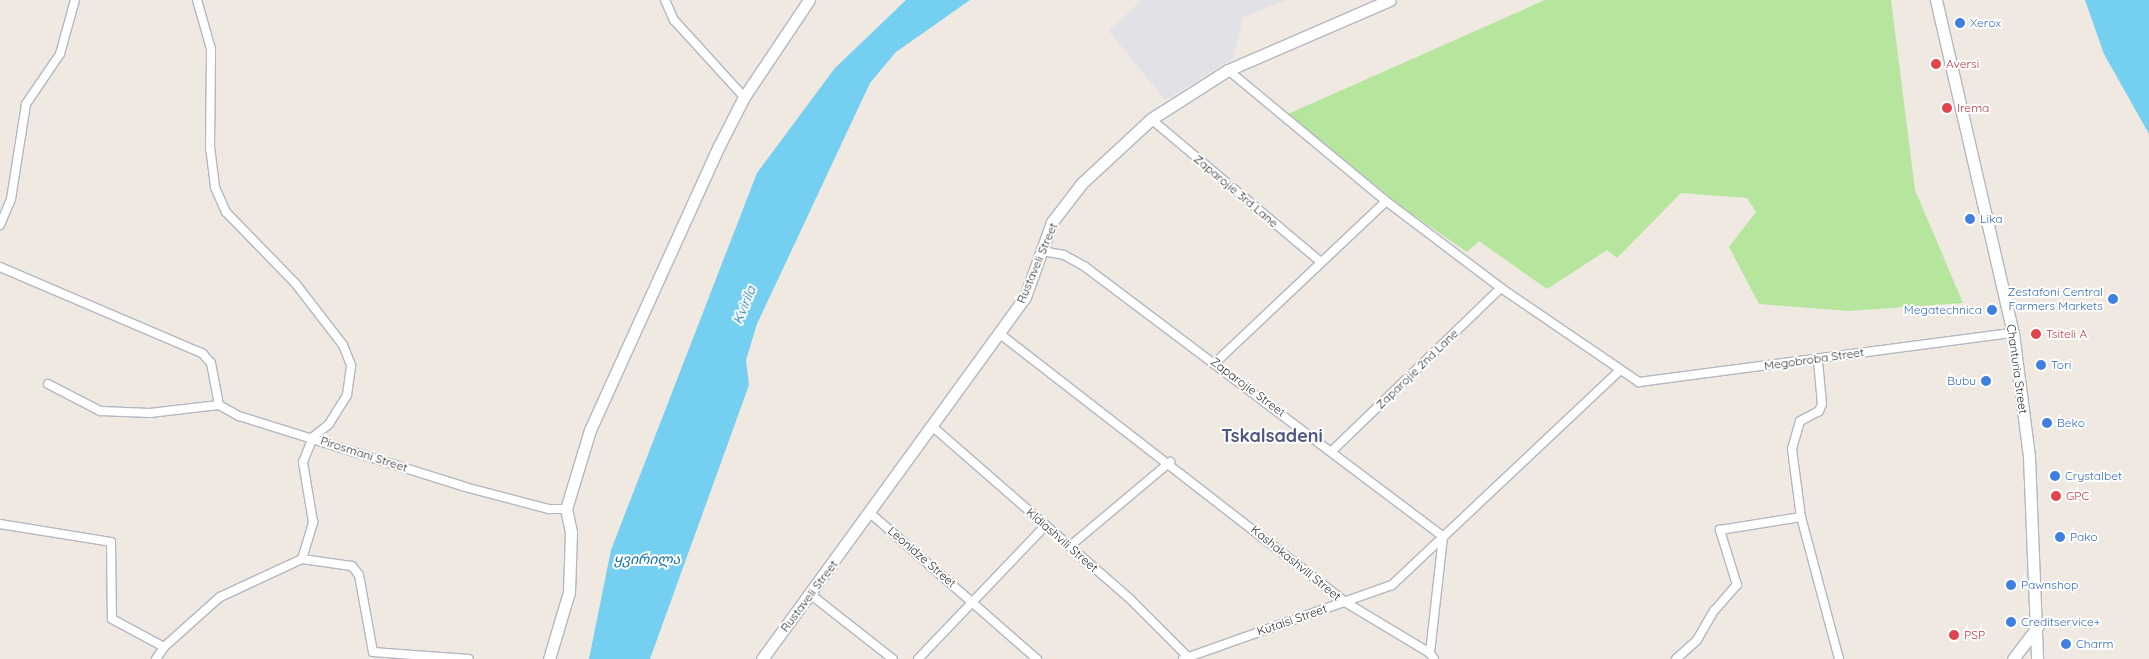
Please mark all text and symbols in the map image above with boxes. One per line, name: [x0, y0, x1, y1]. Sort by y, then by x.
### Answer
place label: Xerox: [1970, 16, 2001, 30]
marker: Xerox: [1954, 17, 1966, 29]
place label: Aversi: [1946, 57, 1979, 71]
marker: Aversi: [1930, 58, 1942, 70]
place label: Irema: [1957, 101, 1989, 115]
marker: Irema: [1941, 102, 1953, 114]
street label: Zaparojie 3rd Lane: [1191, 152, 1281, 230]
place label: Lika: [1980, 212, 2003, 226]
marker: Lika: [1964, 213, 1976, 225]
street label: Rustaveli Street: [1014, 221, 1060, 305]
water label: Kvirila: [729, 283, 759, 327]
place label: Zestafoni Central Farmers Markets: [2008, 285, 2103, 313]
marker: Zestafoni Central Farmers Markets: [2107, 293, 2119, 305]
place label: Megatechnica: [1904, 303, 1982, 317]
marker: Megatechnica: [1986, 304, 1998, 316]
street label: Chanturia Street: [2004, 323, 2030, 415]
street label: Zaparojie 2nd Lane: [1373, 326, 1461, 412]
place label: Tsiteli A: [2046, 327, 2087, 341]
marker: Tsiteli A: [2030, 328, 2042, 340]
street label: Megobroba Street: [1763, 345, 1865, 373]
street label: Zaparojie Street: [1208, 354, 1288, 420]
place label: Tori: [2051, 358, 2071, 372]
marker: Tori: [2035, 359, 2047, 371]
place label: Bubu: [1947, 374, 1976, 388]
marker: Bubu: [1980, 375, 1992, 387]
place label: Beko: [2057, 416, 2085, 430]
marker: Beko: [2041, 417, 2053, 429]
district label: Tskalsadeni: [1221, 425, 1323, 447]
street label: Pirosmani Street: [319, 433, 409, 475]
place label: Crystalbet: [2065, 469, 2122, 483]
marker: Crystalbet: [2049, 470, 2061, 482]
place label: GPC: [2066, 489, 2089, 503]
marker: GPC: [2050, 490, 2062, 502]
street label: Kldiashvili Street: [1023, 505, 1101, 575]
street label: Kashakashvili Street: [1248, 522, 1344, 604]
street label: Leonidze Street: [885, 523, 959, 591]
place label: Pako: [2070, 530, 2098, 544]
marker: Pako: [2054, 531, 2066, 543]
water label: ყვირილა: [614, 551, 680, 567]
street label: Rustaveli Street: [777, 557, 841, 635]
place label: Pawnshop: [2021, 578, 2078, 592]
marker: Pawnshop: [2005, 579, 2017, 591]
street label: Kutaisi Street: [1255, 601, 1329, 639]
place label: Creditservice+: [2021, 615, 2100, 629]
marker: Creditservice+: [2005, 616, 2017, 628]
place label: PSP: [1964, 628, 1985, 642]
marker: PSP: [1948, 629, 1960, 641]
place label: Charm: [2076, 637, 2113, 651]
marker: Charm: [2060, 638, 2072, 650]

